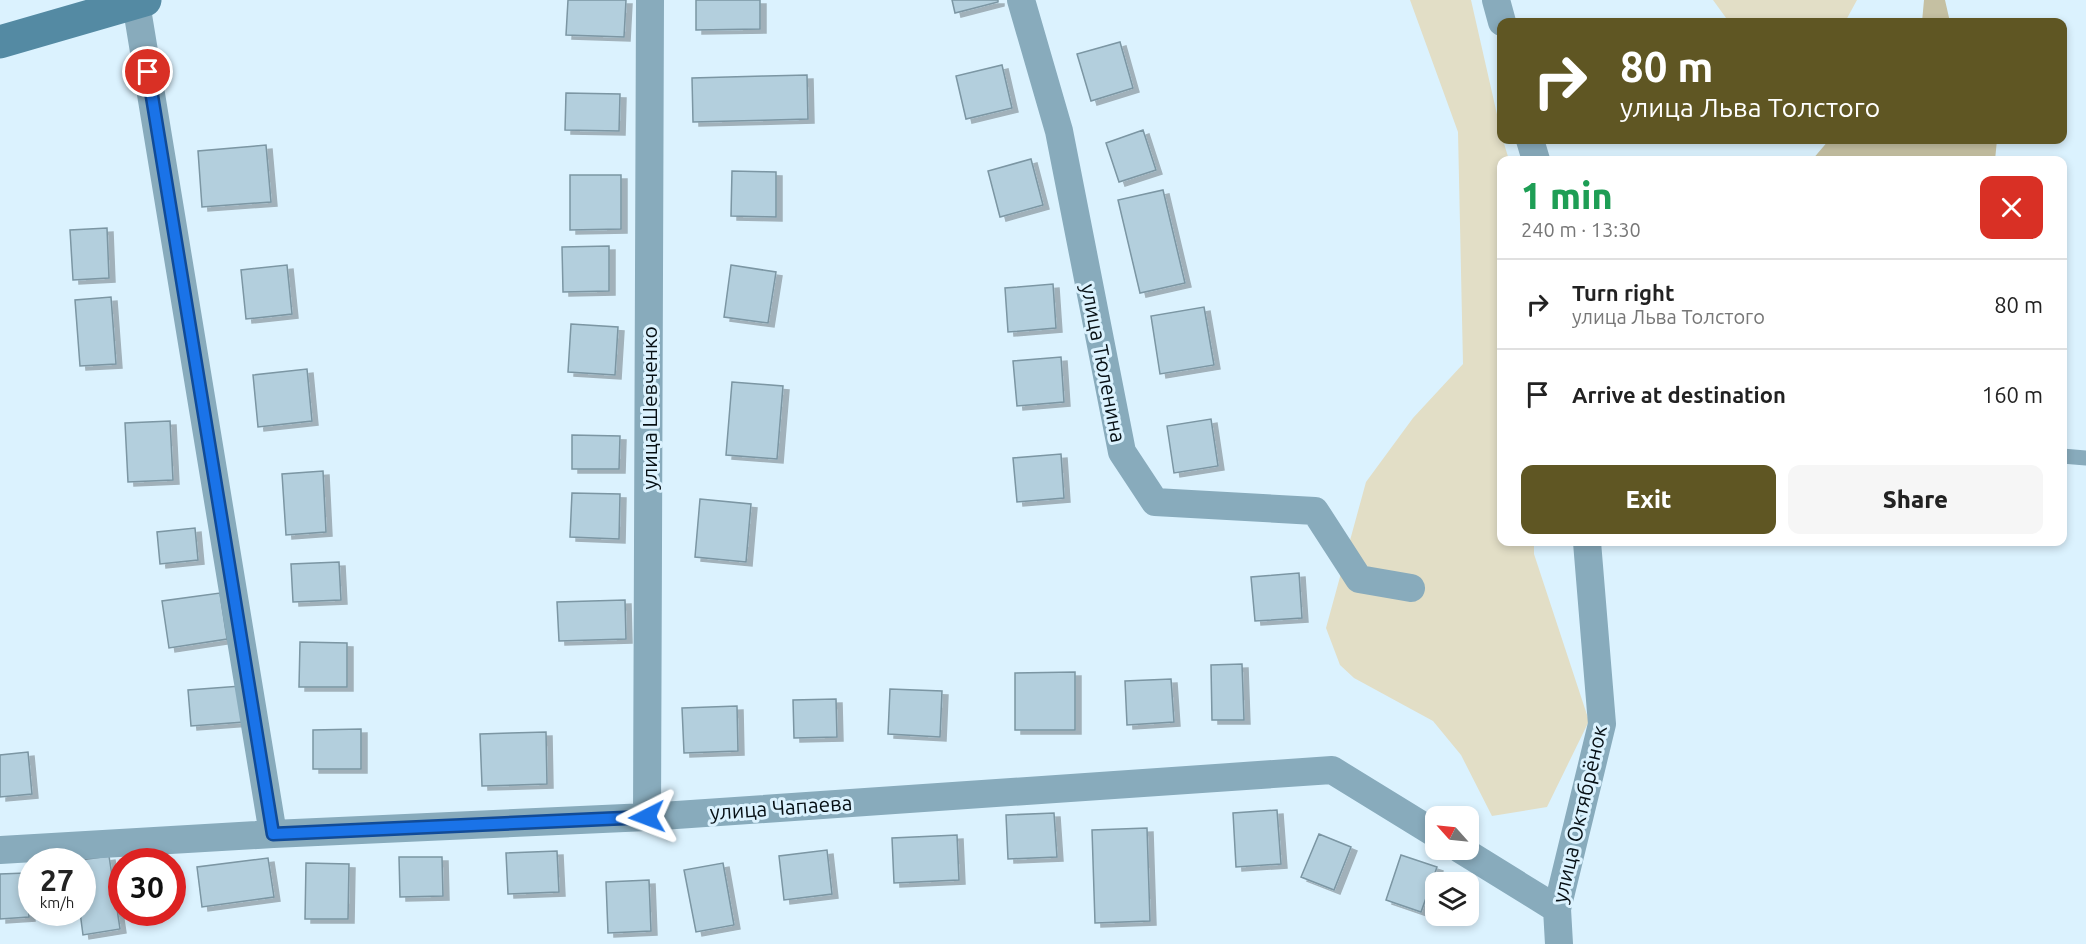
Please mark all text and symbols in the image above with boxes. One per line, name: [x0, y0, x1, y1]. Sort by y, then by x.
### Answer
icon: right: [1521, 42, 1599, 120]
text: 80 m: [1620, 43, 1714, 90]
pin: [122, 46, 173, 97]
icon: arrive: [131, 55, 164, 88]
text: улица Льва Толстого: [1620, 92, 1880, 122]
text: 1 min: [1521, 175, 1613, 216]
button: close: [1980, 176, 2043, 239]
text: 240 m · 13:30: [1521, 218, 1641, 241]
text: Turn right: [1572, 280, 1674, 305]
street label: улица Тюленина: [1077, 282, 1131, 444]
icon: right: [1521, 288, 1554, 321]
text: 80 m: [1994, 292, 2043, 317]
text: улица Льва Толстого: [1572, 305, 1765, 328]
street label: улица Шевченко: [637, 326, 661, 490]
icon: arrive: [1521, 378, 1554, 411]
text: Arrive at destination: [1572, 382, 1786, 407]
text: 160 m: [1982, 382, 2043, 407]
button: Exit: [1521, 465, 1776, 534]
button: Share: [1788, 465, 2043, 534]
street label: улица Октябрёнок: [1547, 723, 1611, 905]
position arrow: [615, 785, 679, 849]
street label: улица Чапаева: [709, 790, 853, 824]
north arrow: [1425, 806, 1479, 860]
map controls: [1425, 806, 1479, 926]
speed limit sign: 30: [108, 848, 186, 926]
text: 27: [40, 863, 74, 897]
button: layers: [1425, 872, 1479, 926]
text: km/h: [40, 894, 74, 911]

